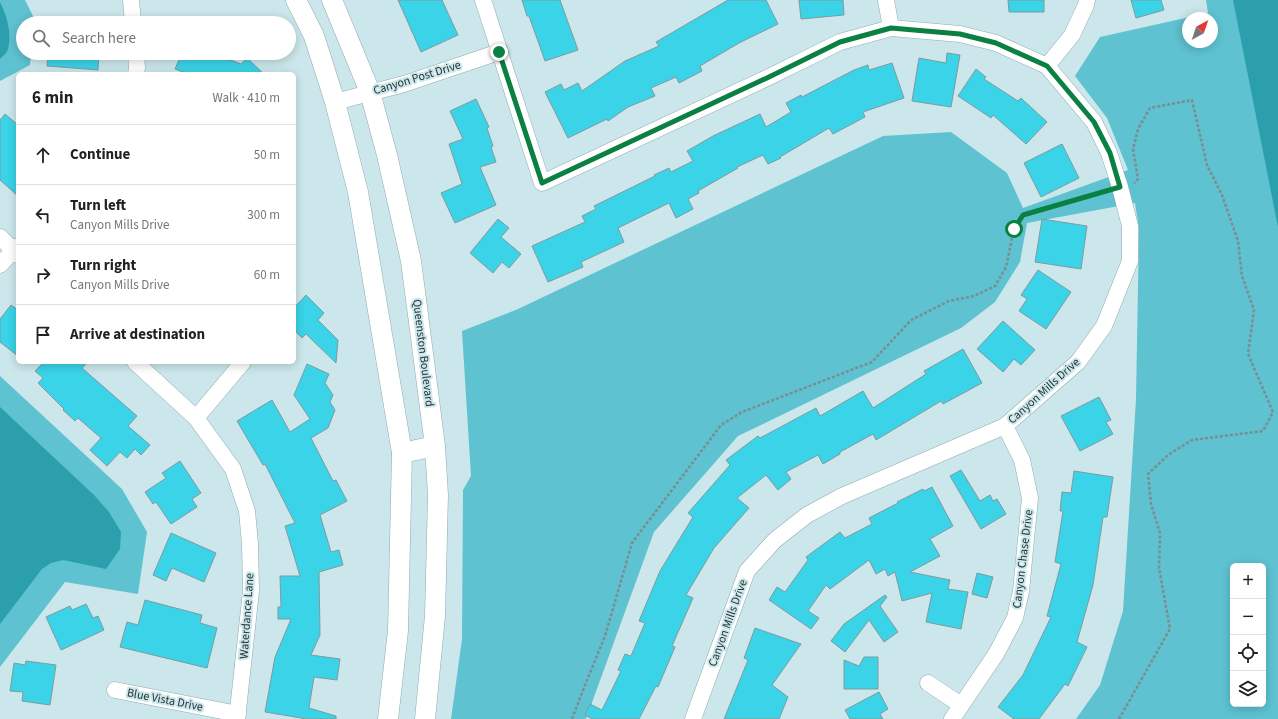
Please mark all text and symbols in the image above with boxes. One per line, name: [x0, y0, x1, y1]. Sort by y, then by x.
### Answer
north arrow: [1182, 12, 1218, 48]
search box: [16, 16, 296, 60]
icon: search: [30, 27, 52, 49]
text: Search here: [62, 28, 136, 49]
route end: [490, 43, 508, 61]
street label: Canyon Post Drive: [371, 57, 463, 99]
text: 6 min: [32, 86, 73, 110]
text: Walk · 410 m: [212, 89, 280, 107]
icon: ahead: [32, 144, 54, 166]
text: Continue: [70, 144, 130, 165]
text: 50 m: [254, 146, 280, 164]
text: Turn left: [70, 195, 126, 216]
icon: left: [32, 204, 54, 226]
text: 300 m: [247, 206, 280, 224]
text: Canyon Mills Drive: [70, 216, 169, 234]
route start: [1005, 220, 1023, 238]
text: Turn right: [70, 255, 136, 276]
icon: right: [32, 264, 54, 286]
text: 60 m: [254, 266, 280, 284]
text: Canyon Mills Drive: [70, 276, 169, 294]
street label: Queenston Boulevard: [408, 298, 438, 408]
icon: arrive: [32, 324, 54, 346]
text: Arrive at destination: [70, 324, 205, 345]
street label: Canyon Mills Drive: [1004, 354, 1084, 428]
street label: Canyon Chase Drive: [1009, 509, 1037, 609]
map controls: [1230, 563, 1266, 707]
button: +: [1230, 563, 1266, 599]
street label: Waterdance Lane: [236, 572, 258, 660]
street label: Canyon Mills Drive: [704, 577, 752, 669]
button: −: [1230, 599, 1266, 635]
button: locate: [1230, 635, 1266, 671]
button: layers: [1230, 671, 1266, 707]
street label: Blue Vista Drive: [125, 684, 205, 716]

